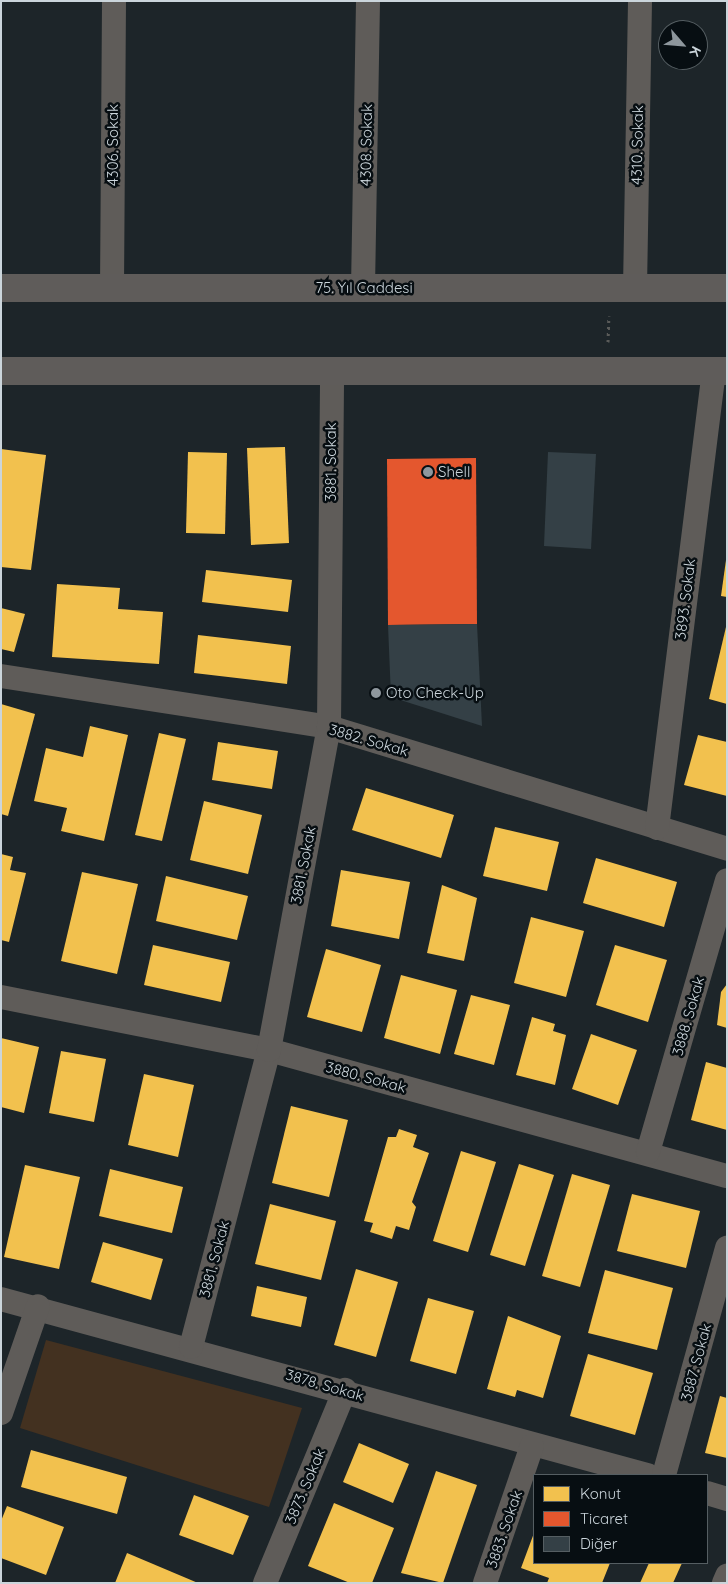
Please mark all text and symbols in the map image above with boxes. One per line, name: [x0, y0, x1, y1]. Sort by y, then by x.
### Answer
north arrow: [658, 20, 708, 70]
text: K: [685, 43, 706, 60]
street label: 4306. Sokak: [104, 104, 122, 186]
street label: 4308. Sokak: [356, 104, 376, 186]
street label: 4310. Sokak: [627, 105, 647, 185]
street label: 75. Yıl Caddesi: [315, 279, 413, 297]
street label: 3881. Sokak: [322, 423, 340, 501]
place label: Shell: [438, 463, 470, 481]
marker: Shell: [422, 466, 434, 478]
street label: 3893. Sokak: [671, 557, 699, 641]
place label: Oto Check-Up: [386, 684, 484, 702]
marker: Oto Check-Up: [370, 687, 382, 699]
street label: 3882. Sokak: [327, 720, 411, 760]
street label: 3881. Sokak: [287, 825, 319, 905]
street label: 3888. Sokak: [668, 974, 708, 1058]
street label: 3880. Sokak: [324, 1058, 408, 1096]
street label: 3881. Sokak: [195, 1219, 233, 1299]
street label: 3887. Sokak: [677, 1321, 715, 1403]
street label: 3878. Sokak: [284, 1365, 366, 1405]
street label: 3873. Sokak: [281, 1445, 329, 1527]
legend: [533, 1474, 708, 1564]
text: Konut: [580, 1484, 621, 1503]
street label: 3883. Sokak: [482, 1488, 526, 1570]
text: Ticaret: [580, 1509, 628, 1528]
text: Diğer: [580, 1534, 618, 1553]

